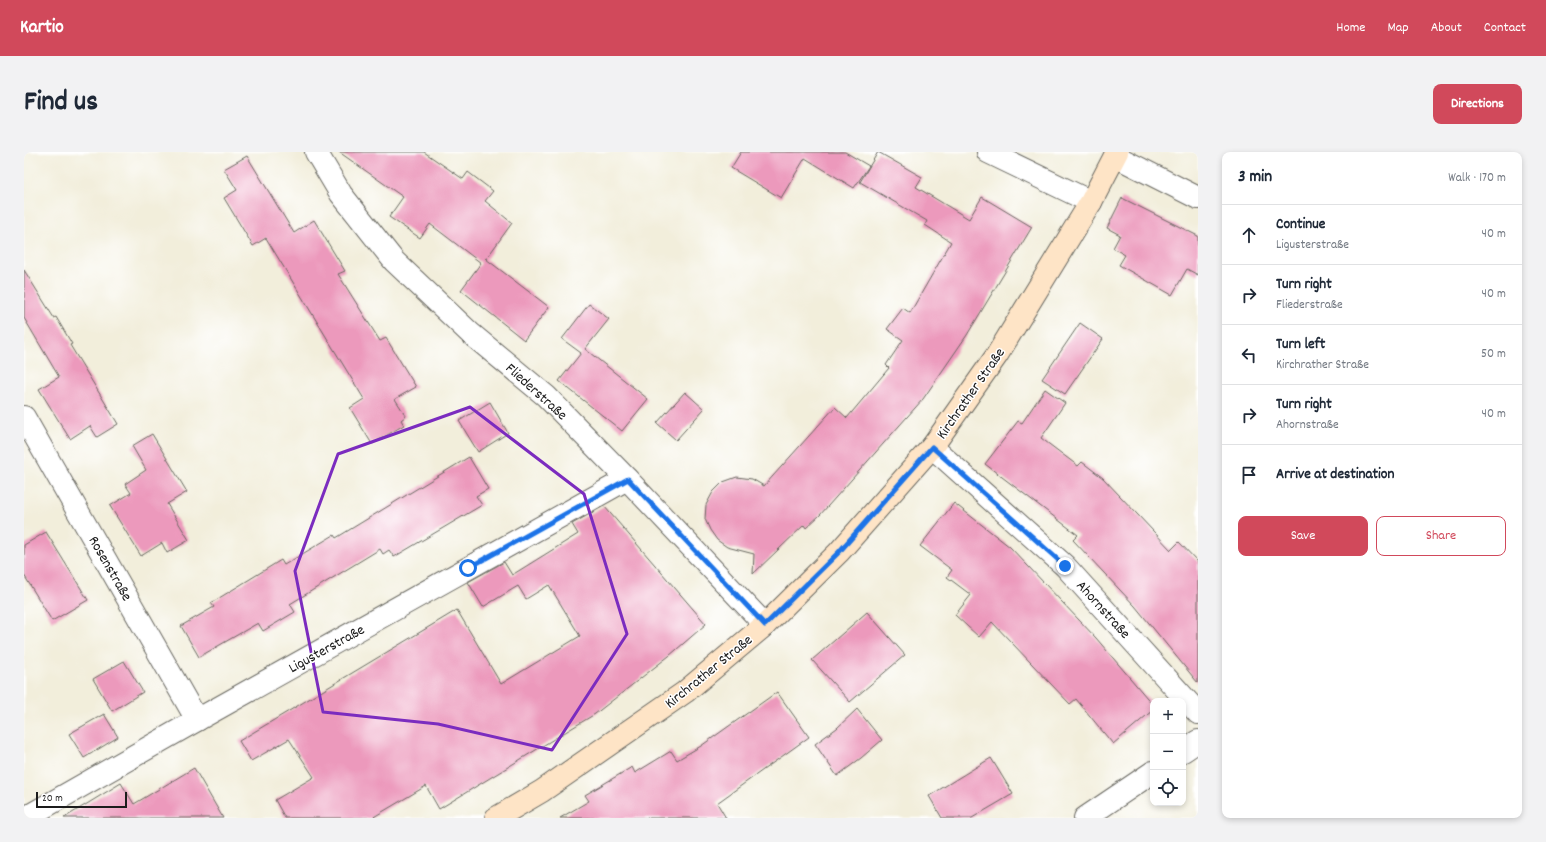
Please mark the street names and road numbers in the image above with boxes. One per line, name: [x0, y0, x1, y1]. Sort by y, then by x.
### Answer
street label: Kirchrather Straße: [932, 344, 1012, 444]
street label: Fliederstraße: [500, 359, 572, 427]
street label: Rosenstraße: [82, 532, 137, 606]
street label: Ahornstraße: [1070, 576, 1135, 645]
street label: Ligusterstraße: [285, 620, 369, 680]
street label: Kirchrather Straße: [661, 630, 758, 715]

